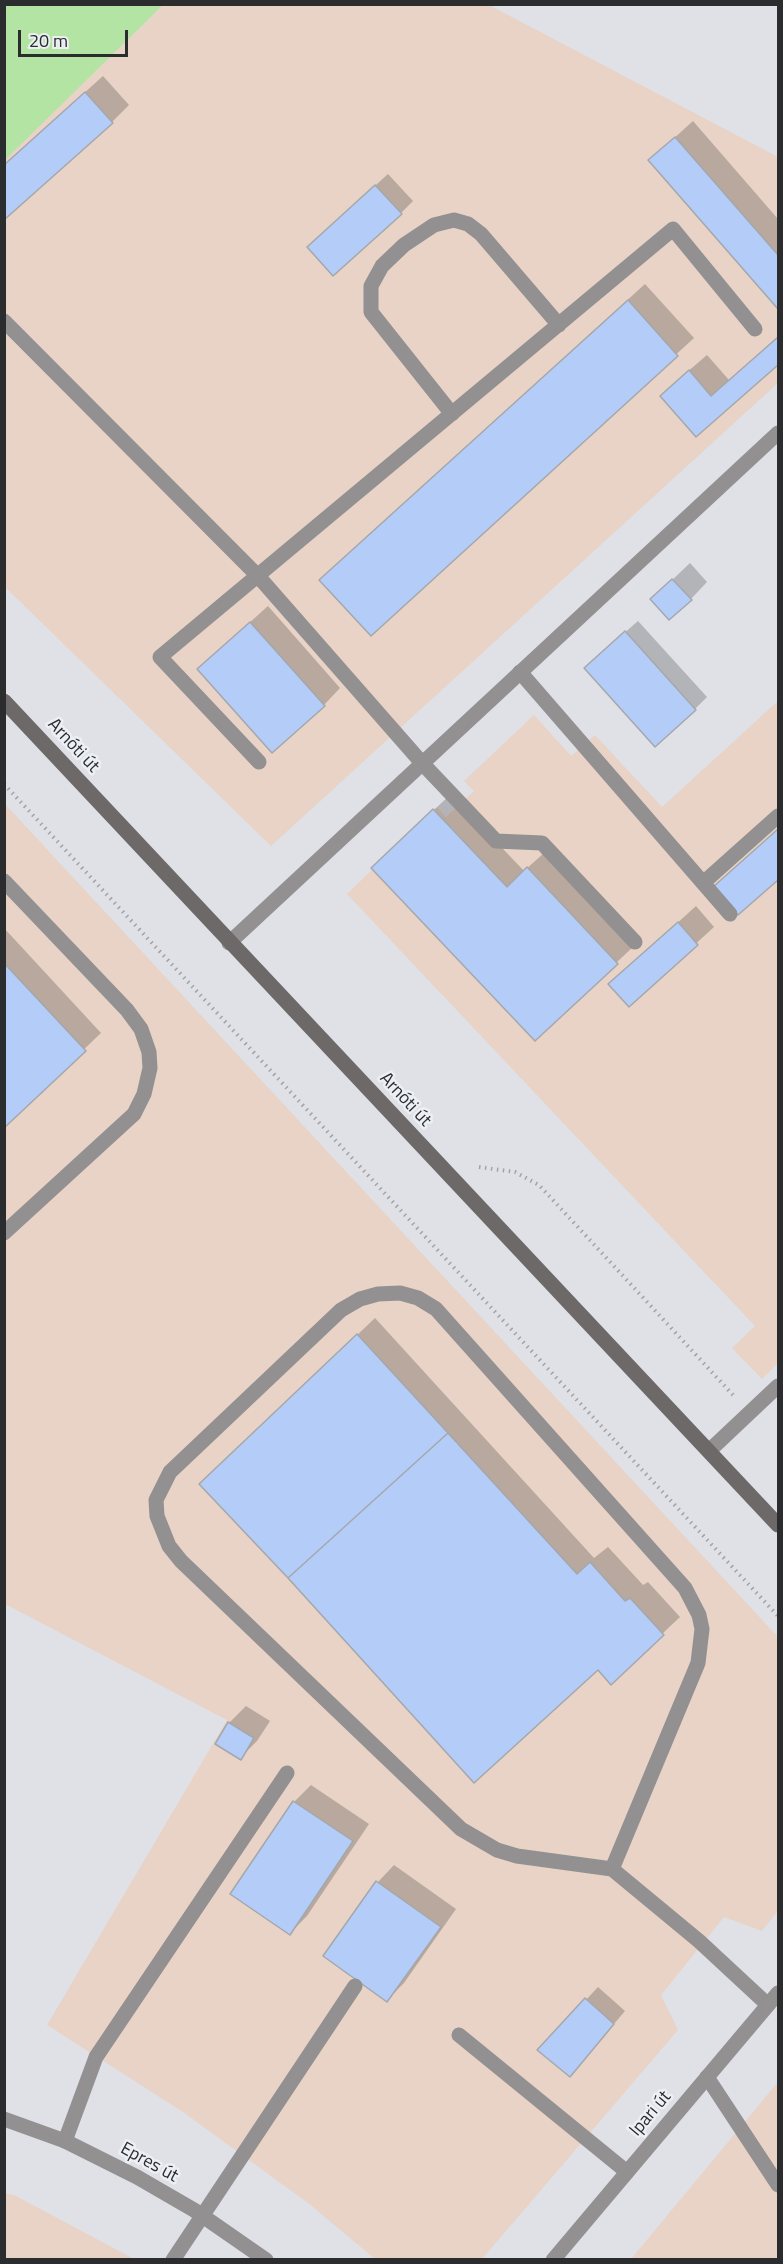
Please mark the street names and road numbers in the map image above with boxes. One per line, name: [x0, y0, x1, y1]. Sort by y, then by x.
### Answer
street label: Arnóti út: [43, 714, 103, 778]
street label: Arnóti út: [375, 1068, 435, 1132]
street label: Ipari út: [626, 2087, 676, 2141]
street label: Epres út: [116, 2138, 182, 2188]

